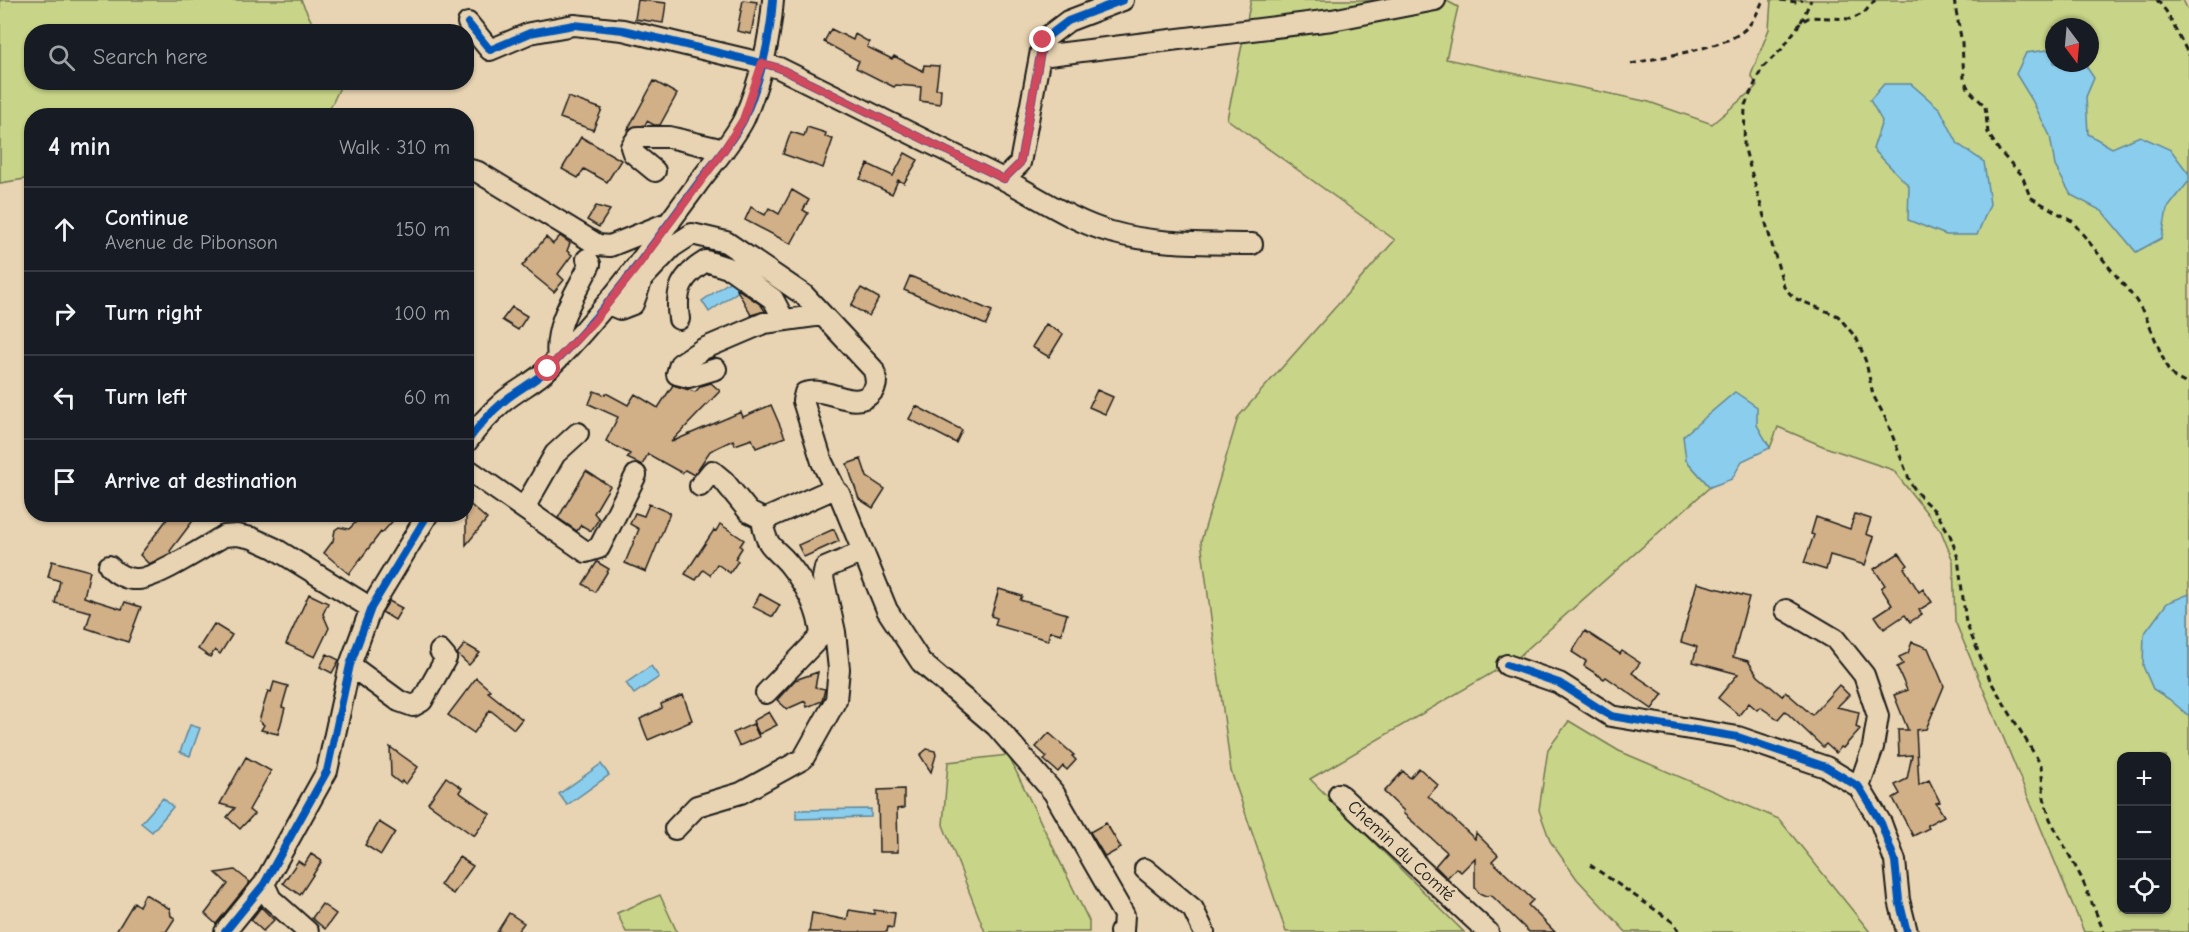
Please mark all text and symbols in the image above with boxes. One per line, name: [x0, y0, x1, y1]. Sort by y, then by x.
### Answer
north arrow: [2045, 18, 2099, 72]
search box: [24, 24, 474, 90]
route end: [1029, 26, 1055, 52]
icon: search: [45, 41, 78, 74]
text: Search here: [93, 44, 208, 70]
text: 4 min: [48, 132, 111, 162]
text: Walk · 310 m: [339, 136, 450, 159]
text: Continue: [105, 205, 188, 231]
icon: ahead: [48, 213, 81, 246]
text: 150 m: [396, 218, 450, 241]
text: Avenue de Pibonson: [105, 231, 278, 254]
icon: right: [48, 297, 81, 330]
text: Turn right: [105, 300, 202, 326]
text: 100 m: [395, 302, 450, 325]
route start: [534, 355, 560, 381]
icon: left: [48, 381, 81, 414]
text: Turn left: [105, 384, 187, 410]
text: 60 m: [404, 386, 450, 409]
icon: arrive: [48, 465, 81, 498]
text: Arrive at destination: [105, 468, 297, 494]
map controls: [2117, 752, 2171, 914]
button: +: [2117, 752, 2171, 806]
street label: Chemin du Comté: [1343, 796, 1459, 906]
button: −: [2117, 806, 2171, 860]
button: locate: [2117, 860, 2171, 914]

